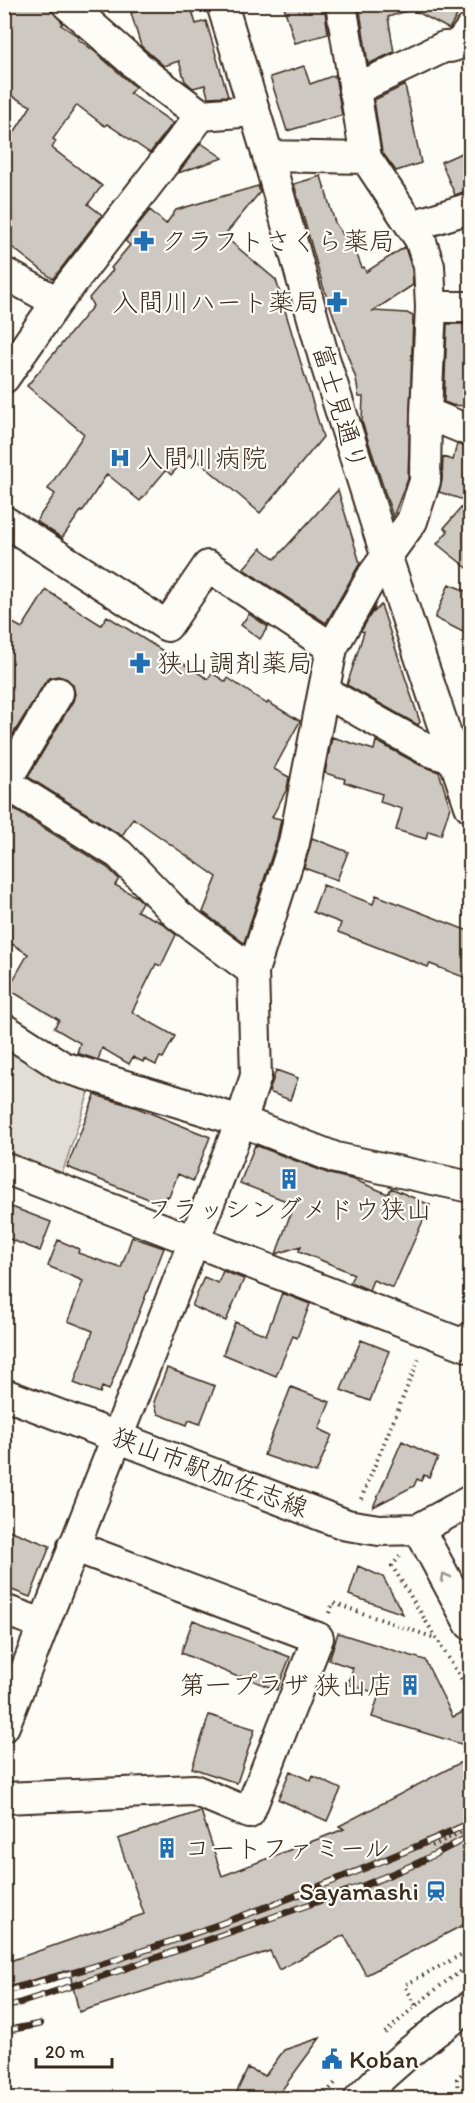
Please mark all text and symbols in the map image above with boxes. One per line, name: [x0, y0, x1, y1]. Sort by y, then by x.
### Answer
place label: クラフトさくら薬局: [161, 225, 395, 257]
pharmacy icon: クラフトさくら薬局: [132, 229, 156, 253]
place label: 入間川ハート薬局: [112, 286, 320, 318]
pharmacy icon: 入間川ハート薬局: [325, 290, 349, 314]
street label: 富士見通り: [306, 340, 374, 474]
place label: 入間川病院: [137, 442, 267, 474]
hospital icon: 入間川病院: [108, 446, 132, 470]
place label: 狭山調剤薬局: [157, 647, 313, 679]
pharmacy icon: 狭山調剤薬局: [128, 651, 152, 675]
building icon: フラッシングメドウ狭山: [277, 1167, 301, 1191]
place label: フラッシングメドウ狭山: [146, 1193, 432, 1225]
street label: 狭山市駅加佐志線: [107, 1420, 313, 1524]
one-way arrow: [441, 1572, 452, 1583]
place label: 第一プラザ 狭山店: [179, 1669, 393, 1701]
building icon: 第一プラザ 狭山店: [398, 1673, 422, 1697]
place label: コートファミール: [184, 1832, 390, 1864]
building icon: コートファミール: [155, 1836, 179, 1860]
place label: Sayamashi: [299, 1875, 419, 1907]
station icon: Sayamashi: [424, 1879, 448, 1903]
scale bar: [36, 2031, 112, 2069]
text: 20 m: [45, 2041, 85, 2063]
place label: Koban: [349, 2043, 419, 2075]
public building icon: Koban: [320, 2047, 344, 2071]

